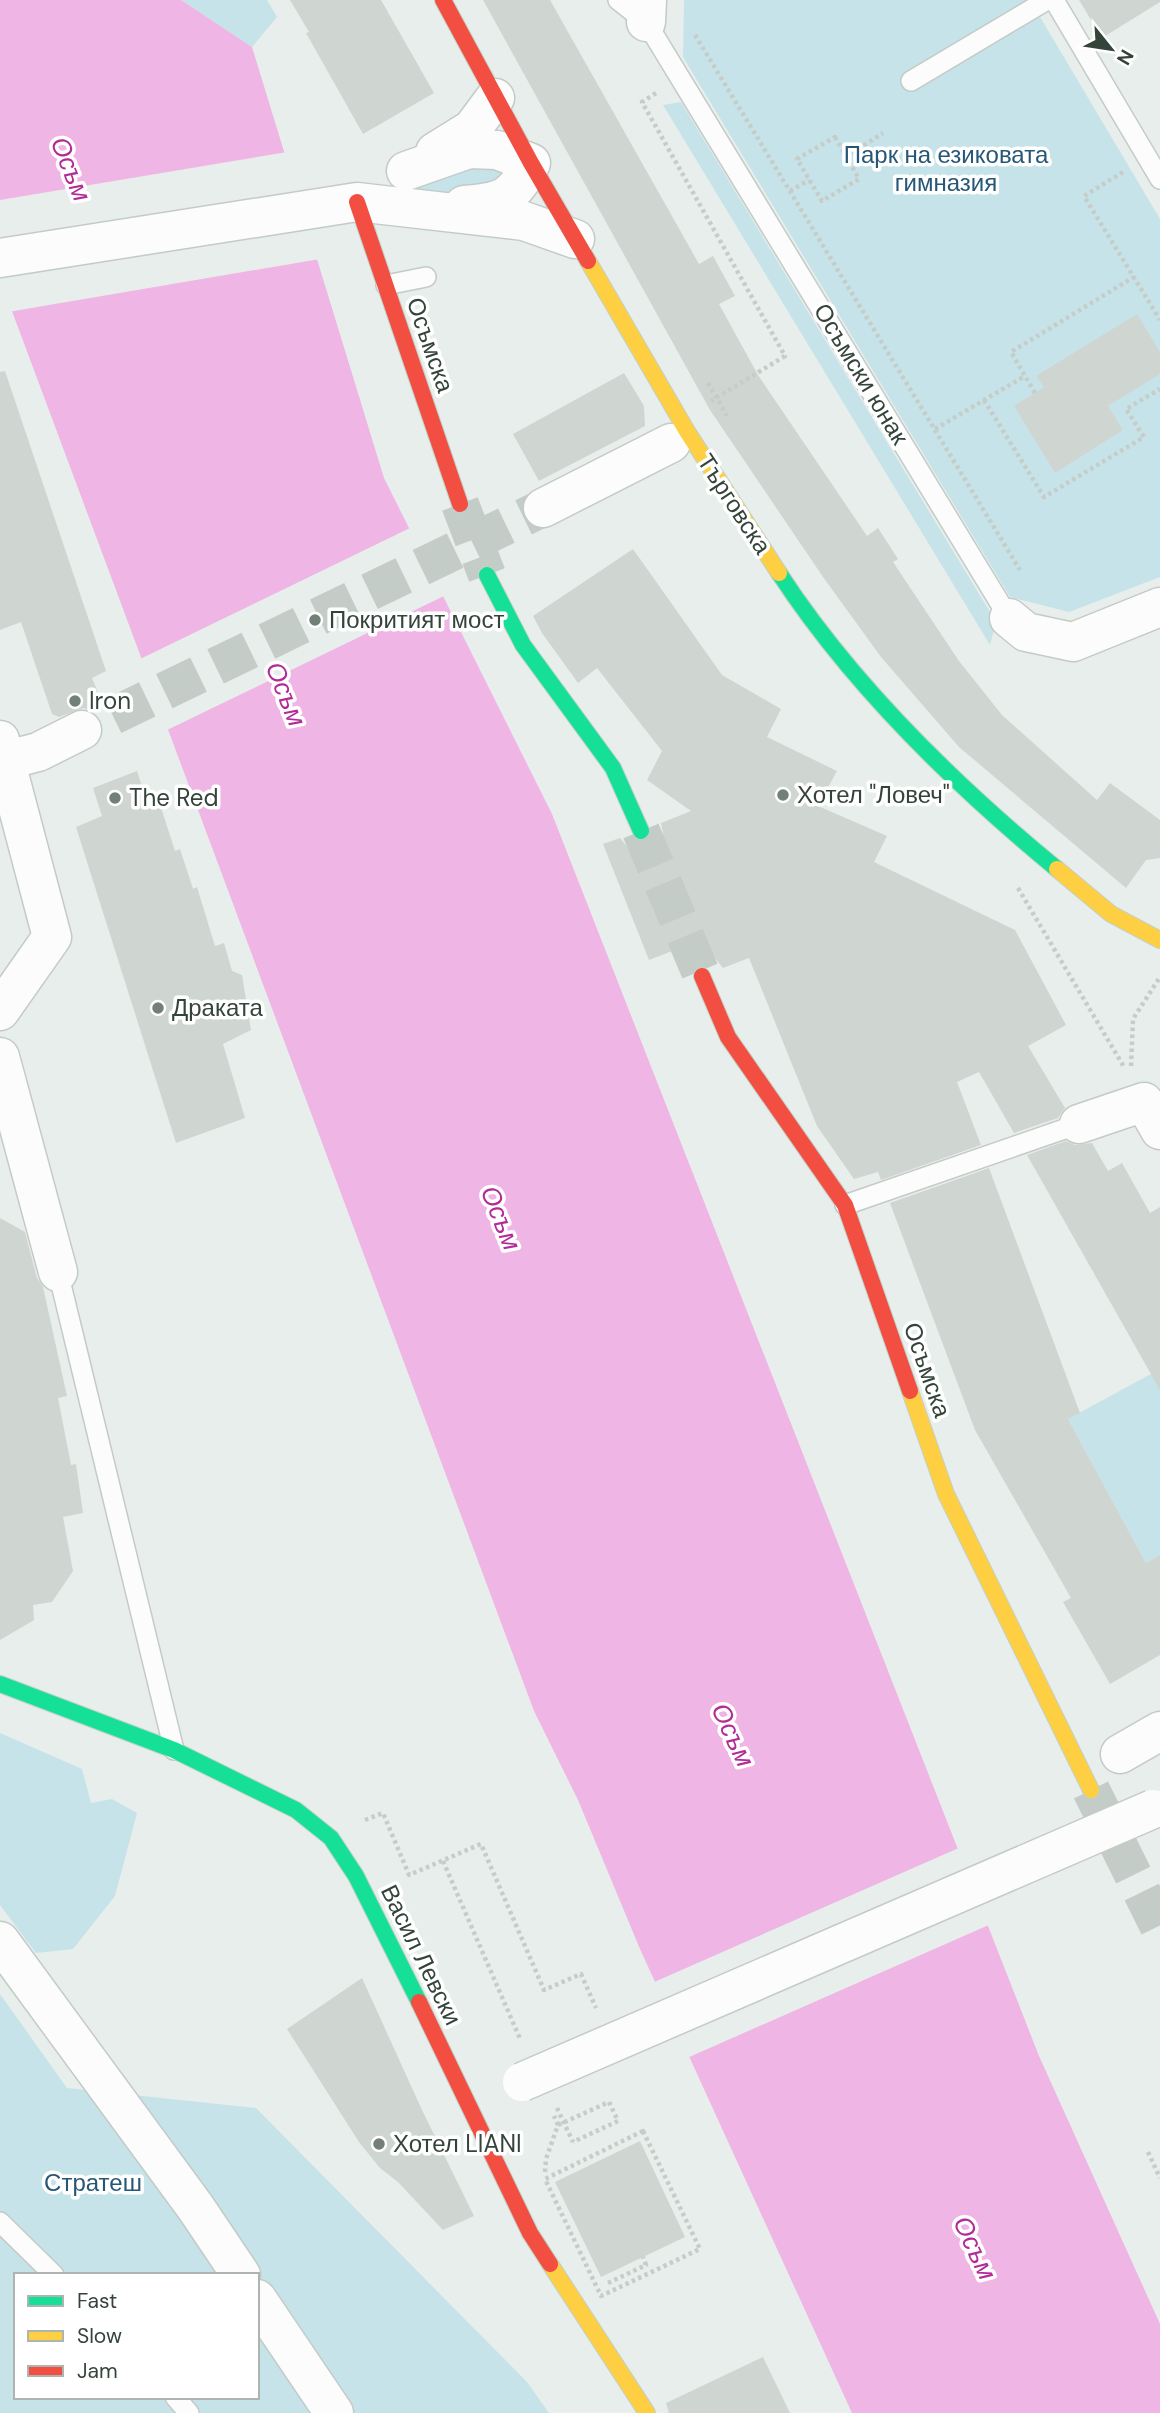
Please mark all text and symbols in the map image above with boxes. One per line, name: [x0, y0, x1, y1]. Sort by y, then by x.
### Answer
north arrow: [1076, 14, 1146, 84]
text: N: [1111, 45, 1140, 70]
water label: Осъм: [43, 132, 99, 206]
park label: Парк на езиковата гимназия: [844, 139, 1049, 198]
street label: Осъмска: [400, 293, 461, 397]
street label: Осъмски юнак: [807, 297, 916, 451]
street label: Търговска: [691, 448, 779, 560]
place label: Покритият мост: [329, 604, 504, 635]
marker: Покритият мост: [307, 612, 323, 628]
water label: Осъм: [258, 657, 314, 731]
place label: Iron: [89, 685, 131, 716]
marker: Iron: [67, 693, 83, 709]
place label: Хотел "Ловеч": [797, 779, 950, 810]
place label: The Red: [129, 782, 219, 813]
marker: Хотел "Ловеч": [775, 787, 791, 803]
marker: The Red: [107, 790, 123, 806]
place label: Драката: [172, 992, 264, 1023]
marker: Драката: [150, 1000, 166, 1016]
water label: Осъм: [473, 1181, 529, 1255]
street label: Осъмска: [897, 1318, 958, 1422]
water label: Осъм: [704, 1698, 763, 1773]
street label: Васил Левски: [374, 1879, 469, 2030]
place label: Хотел LIANI: [393, 2128, 522, 2159]
marker: Хотел LIANI: [371, 2136, 387, 2152]
park label: Стратеш: [44, 2167, 142, 2198]
water label: Осъм: [946, 2211, 1005, 2286]
legend: [14, 2273, 259, 2399]
text: Fast: [77, 2287, 117, 2315]
text: Slow: [77, 2322, 122, 2350]
text: Jam: [77, 2357, 118, 2385]

